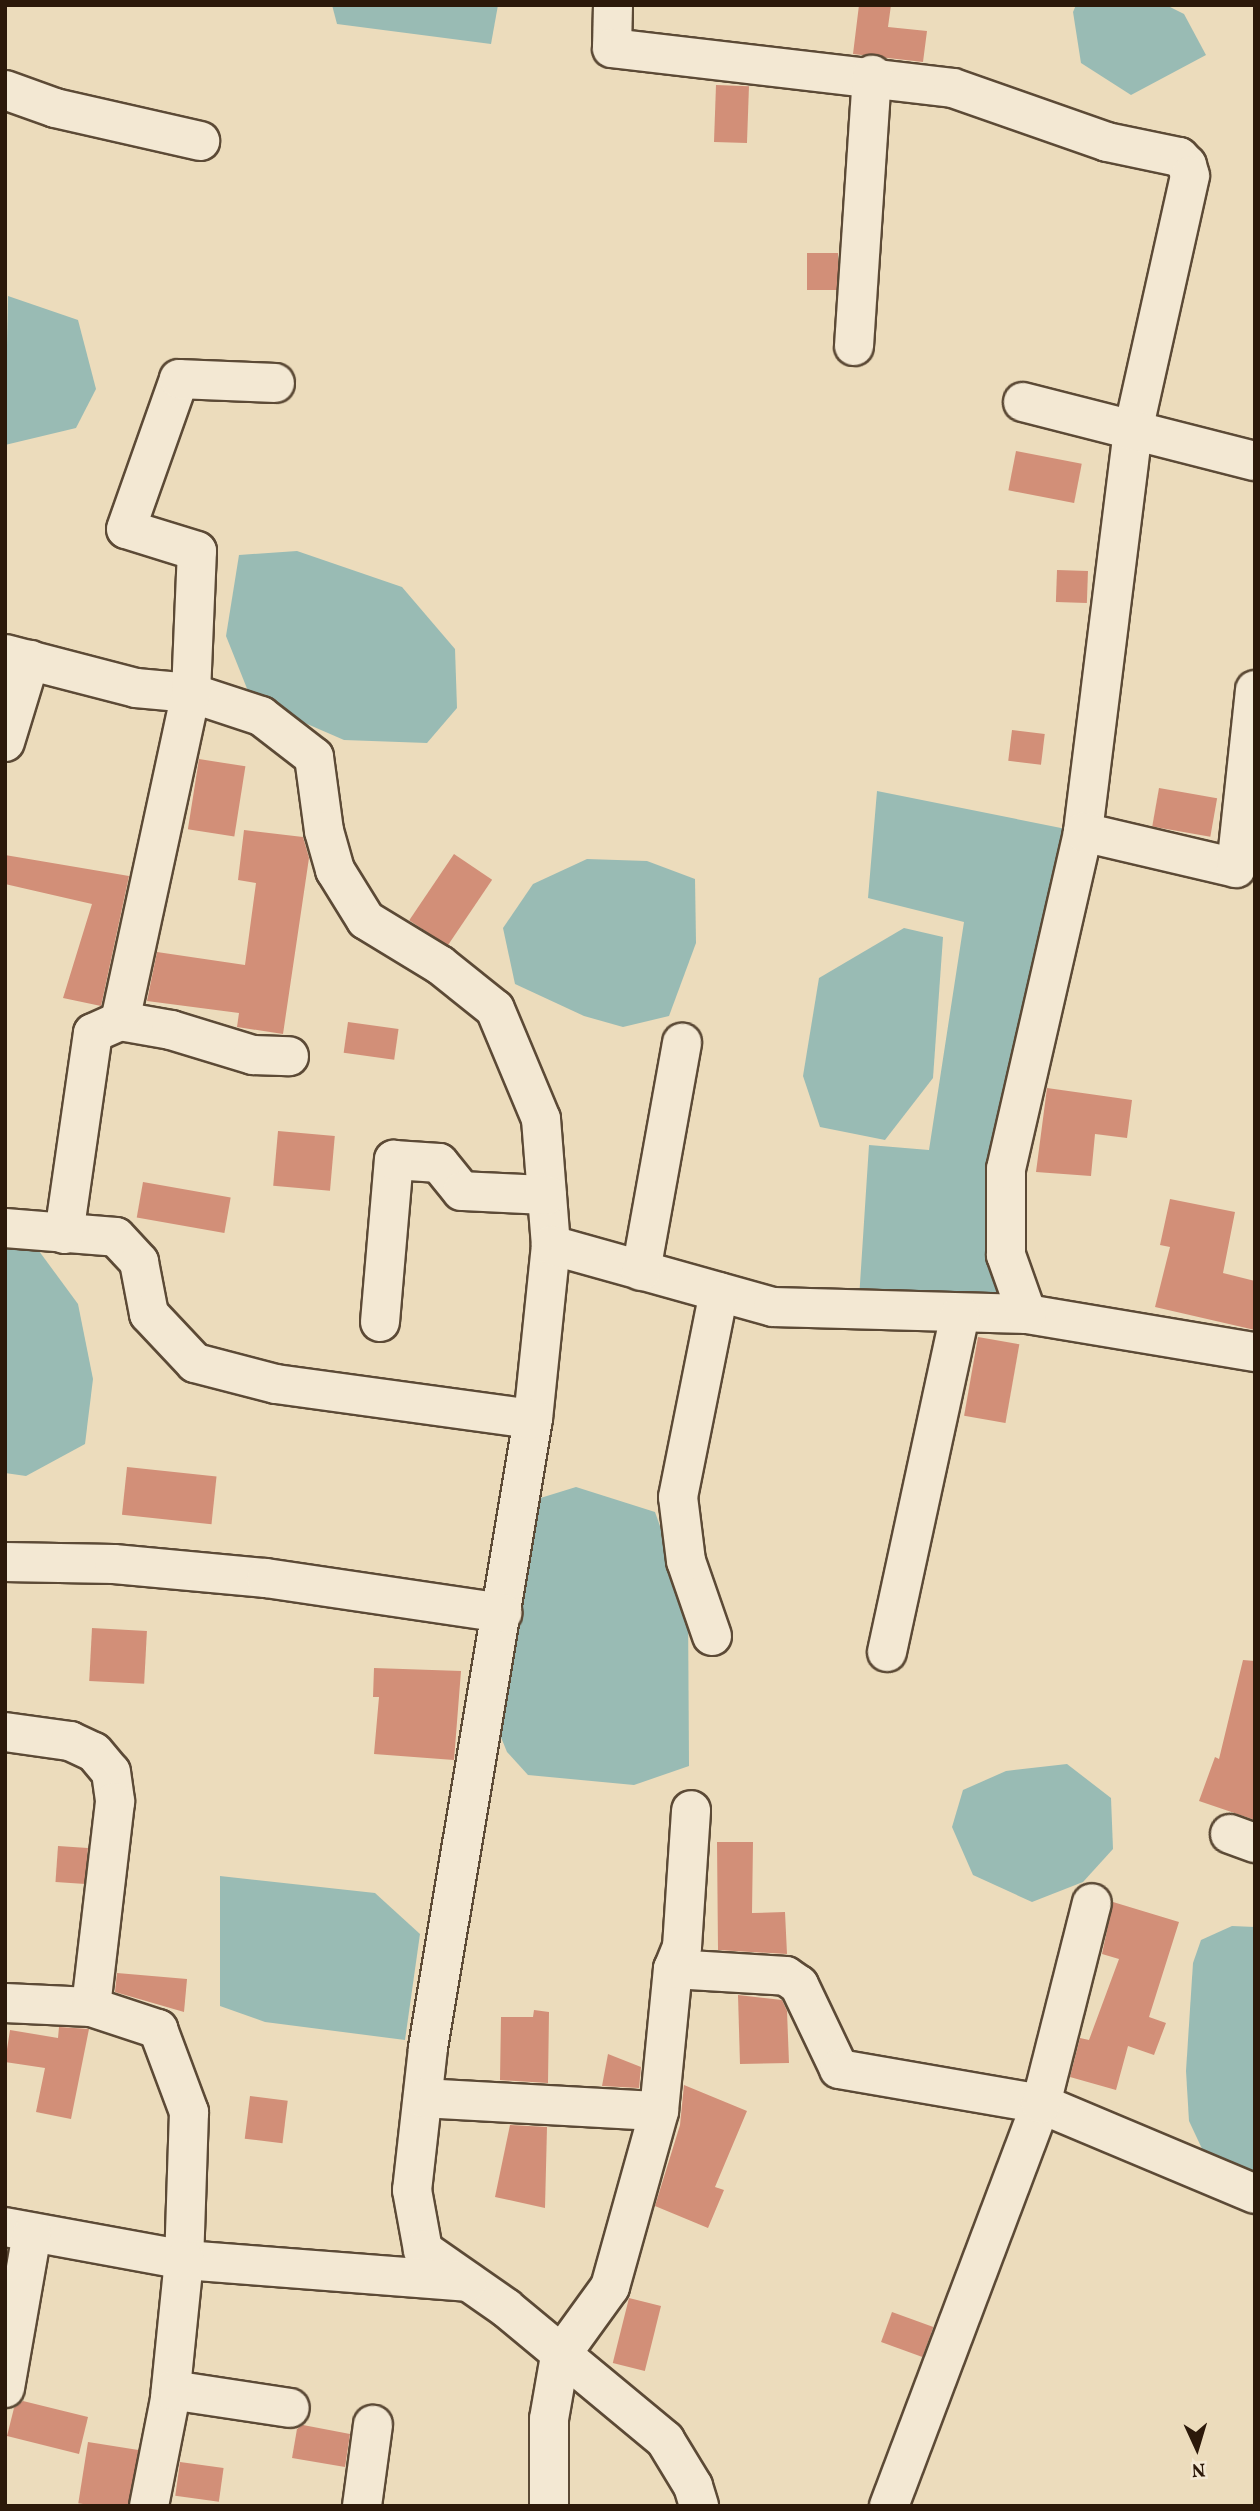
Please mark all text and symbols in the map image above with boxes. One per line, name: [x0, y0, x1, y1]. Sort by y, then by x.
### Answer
north arrow: [1162, 2413, 1232, 2483]
text: N: [1191, 2455, 1206, 2482]

